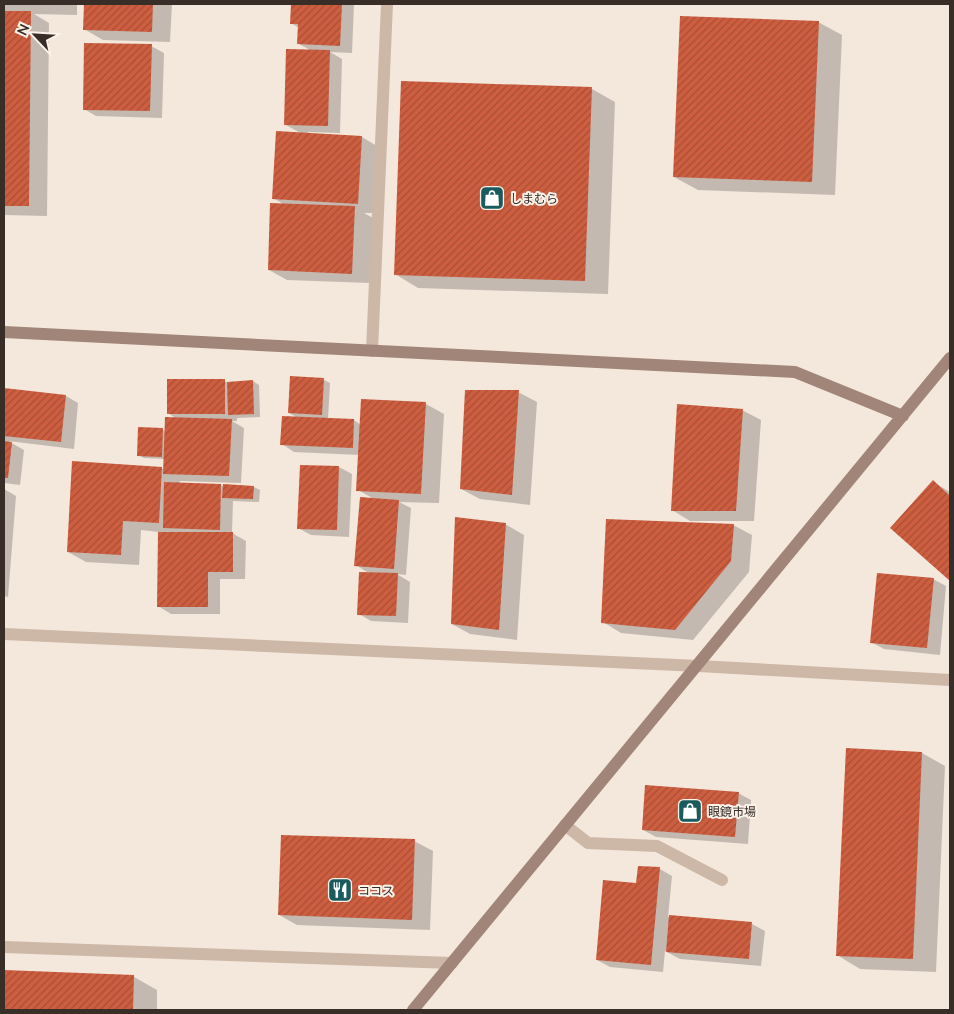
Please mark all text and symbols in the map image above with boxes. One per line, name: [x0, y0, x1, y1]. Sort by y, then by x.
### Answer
north arrow: [10, 10, 60, 60]
text: N: [13, 21, 34, 38]
shop icon: しまむら: [479, 185, 505, 211]
place label: しまむら: [510, 191, 558, 206]
shop icon: 眼鏡市場: [677, 798, 703, 824]
place label: 眼鏡市場: [708, 804, 756, 819]
restaurant icon: ココス: [327, 877, 353, 903]
place label: ココス: [358, 883, 394, 898]

